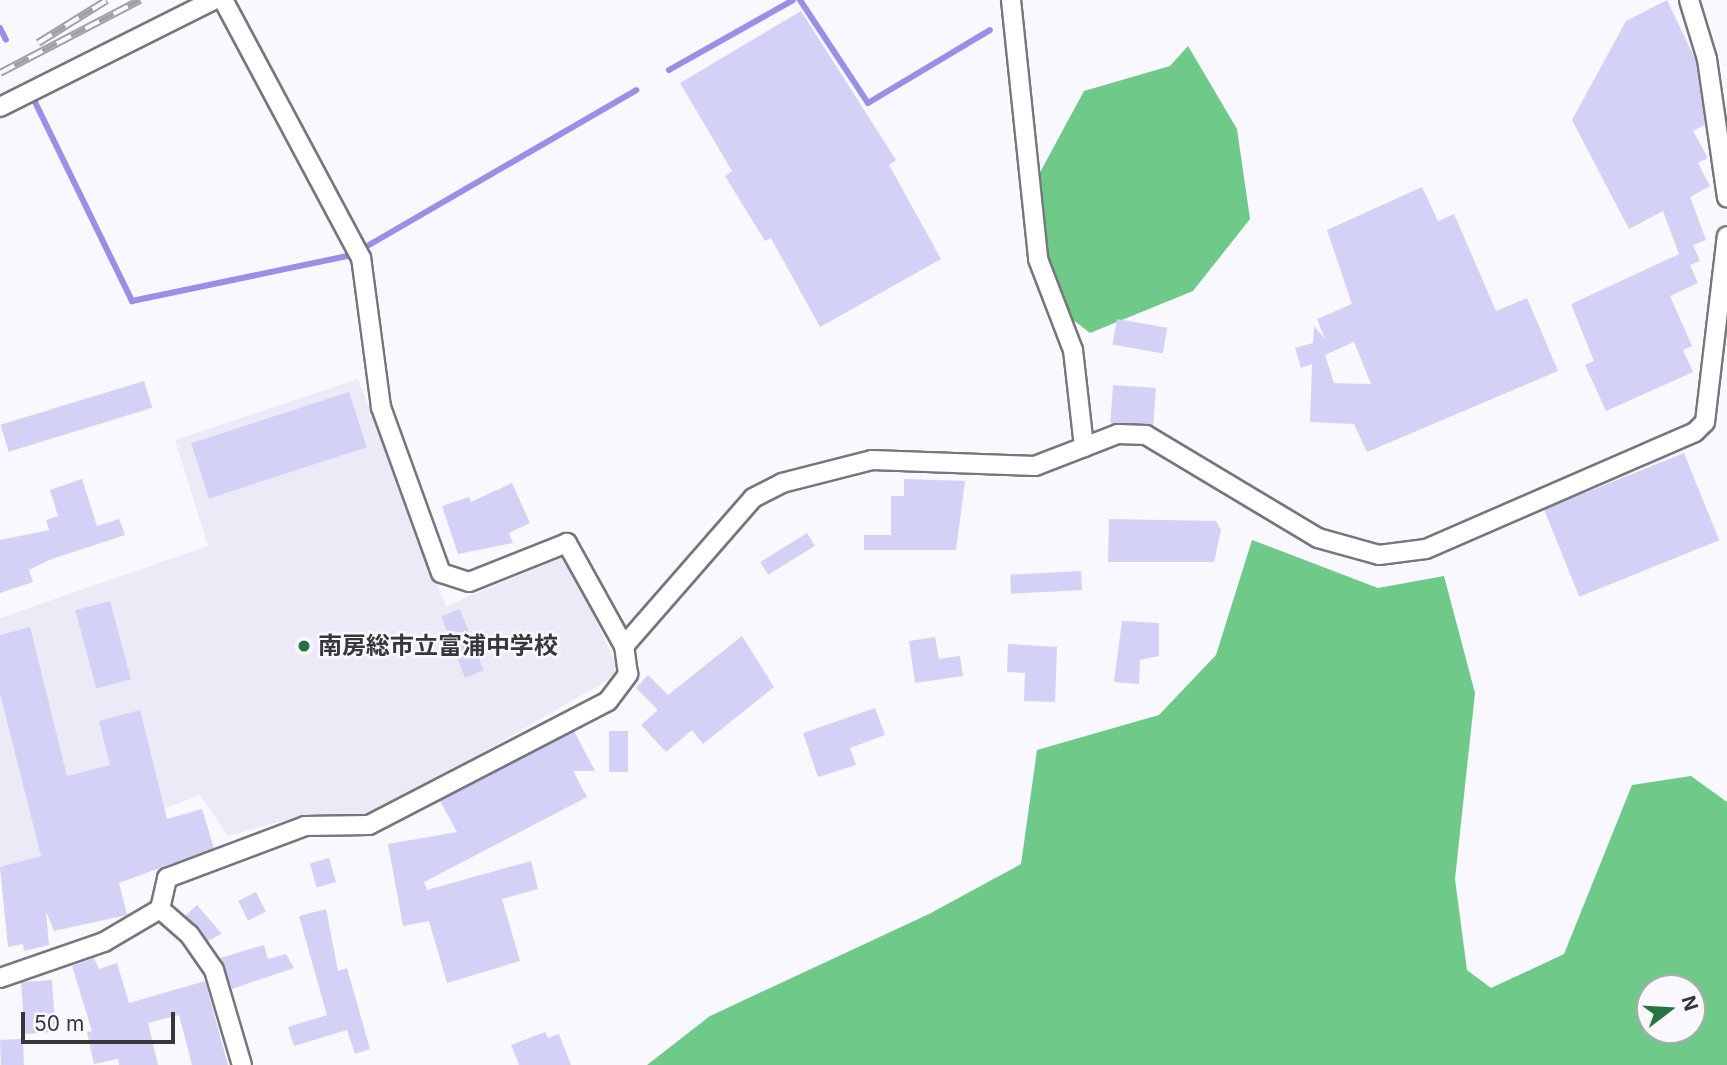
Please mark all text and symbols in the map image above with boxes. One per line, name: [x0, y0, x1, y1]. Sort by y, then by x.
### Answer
place label: 南房総市立富浦中学校: [318, 632, 558, 660]
marker: 南房総市立富浦中学校: [296, 638, 312, 654]
north arrow: [1636, 974, 1706, 1044]
text: N: [1677, 993, 1703, 1014]
scale bar: [24, 998, 178, 1042]
text: 50 m: [34, 1011, 84, 1036]

